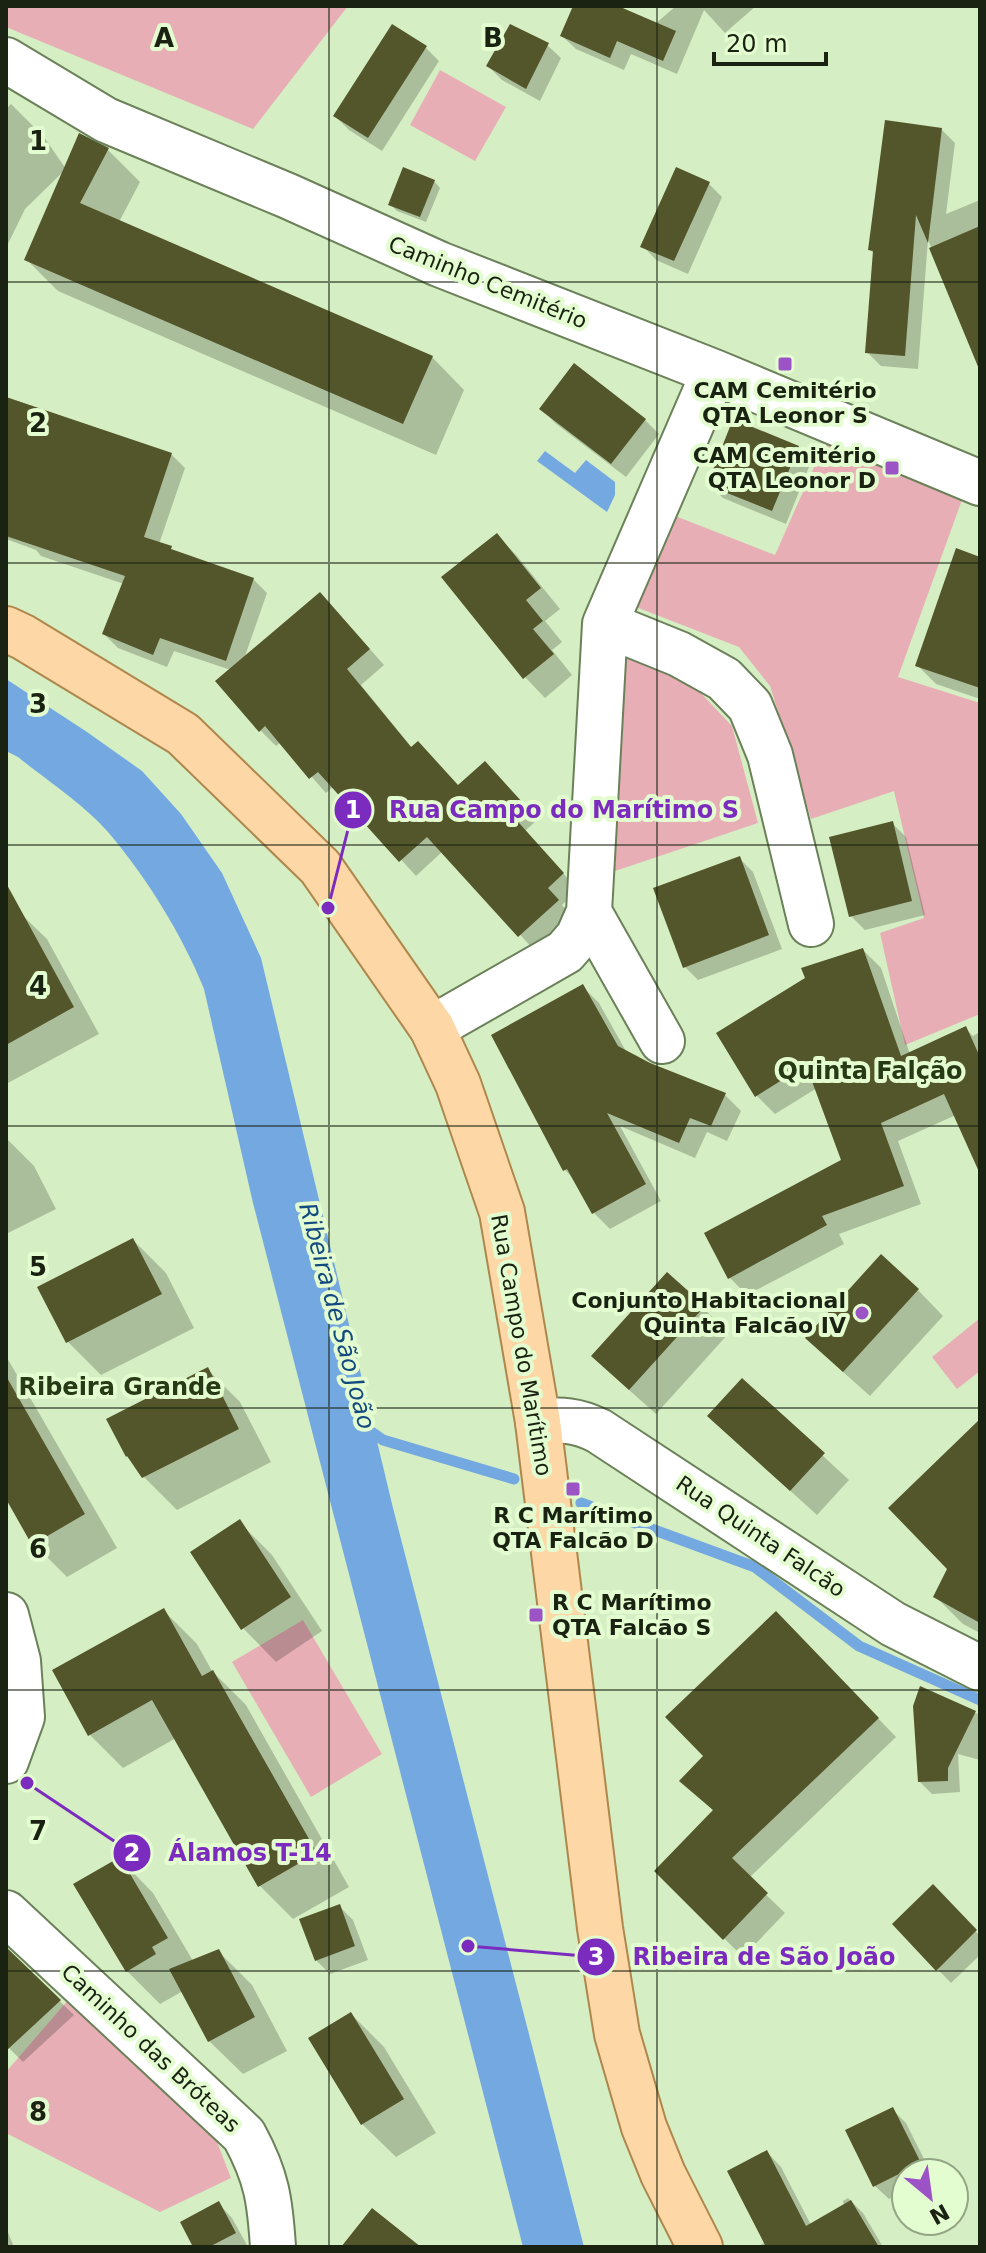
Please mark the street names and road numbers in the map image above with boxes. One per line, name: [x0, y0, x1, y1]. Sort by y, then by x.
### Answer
street label: Caminho Cemitério: [385, 231, 591, 334]
street label: Rua Campo do Marítimo: [486, 1212, 557, 1478]
street label: Rua Quinta Falcão: [671, 1471, 850, 1602]
street label: Caminho das Bróteas: [56, 1959, 245, 2138]

